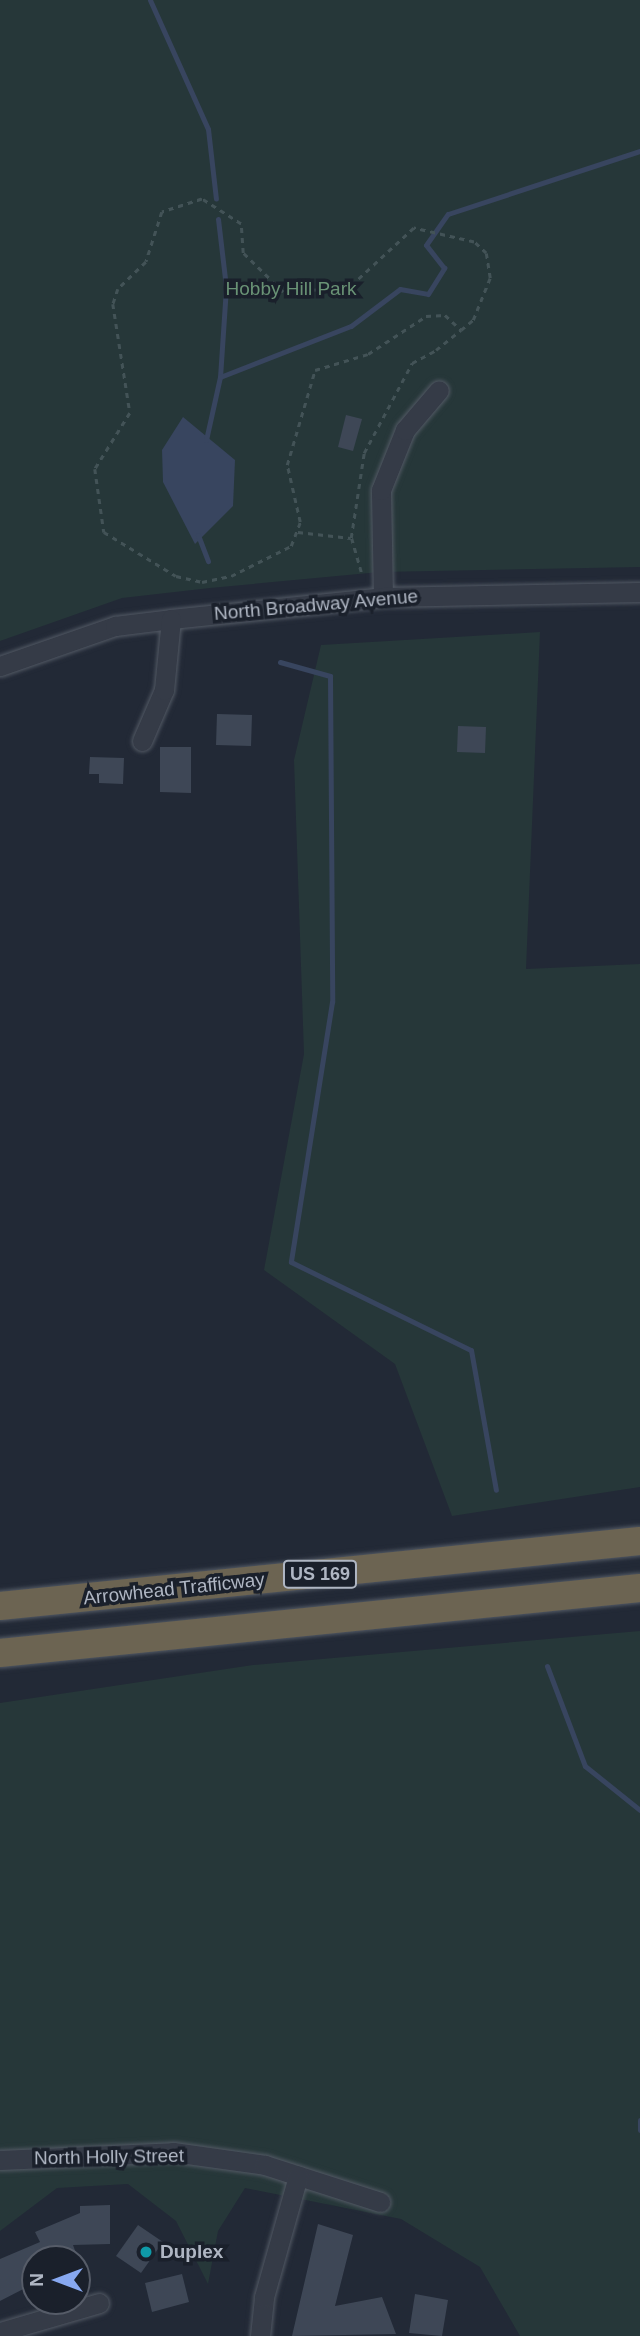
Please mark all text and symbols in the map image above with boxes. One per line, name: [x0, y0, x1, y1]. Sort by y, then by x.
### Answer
park label: Hobby Hill Park: [226, 278, 356, 300]
street label: North Broadway Avenue: [213, 585, 419, 625]
road number: US 169: [282, 1560, 358, 1588]
street label: Arrowhead Trafficway: [82, 1568, 266, 1610]
street label: North Holly Street: [34, 2144, 184, 2170]
place label: Duplex: [160, 2241, 223, 2263]
marker: Duplex: [138, 2244, 154, 2260]
north arrow: [21, 2245, 91, 2315]
text: N: [26, 2273, 47, 2287]

